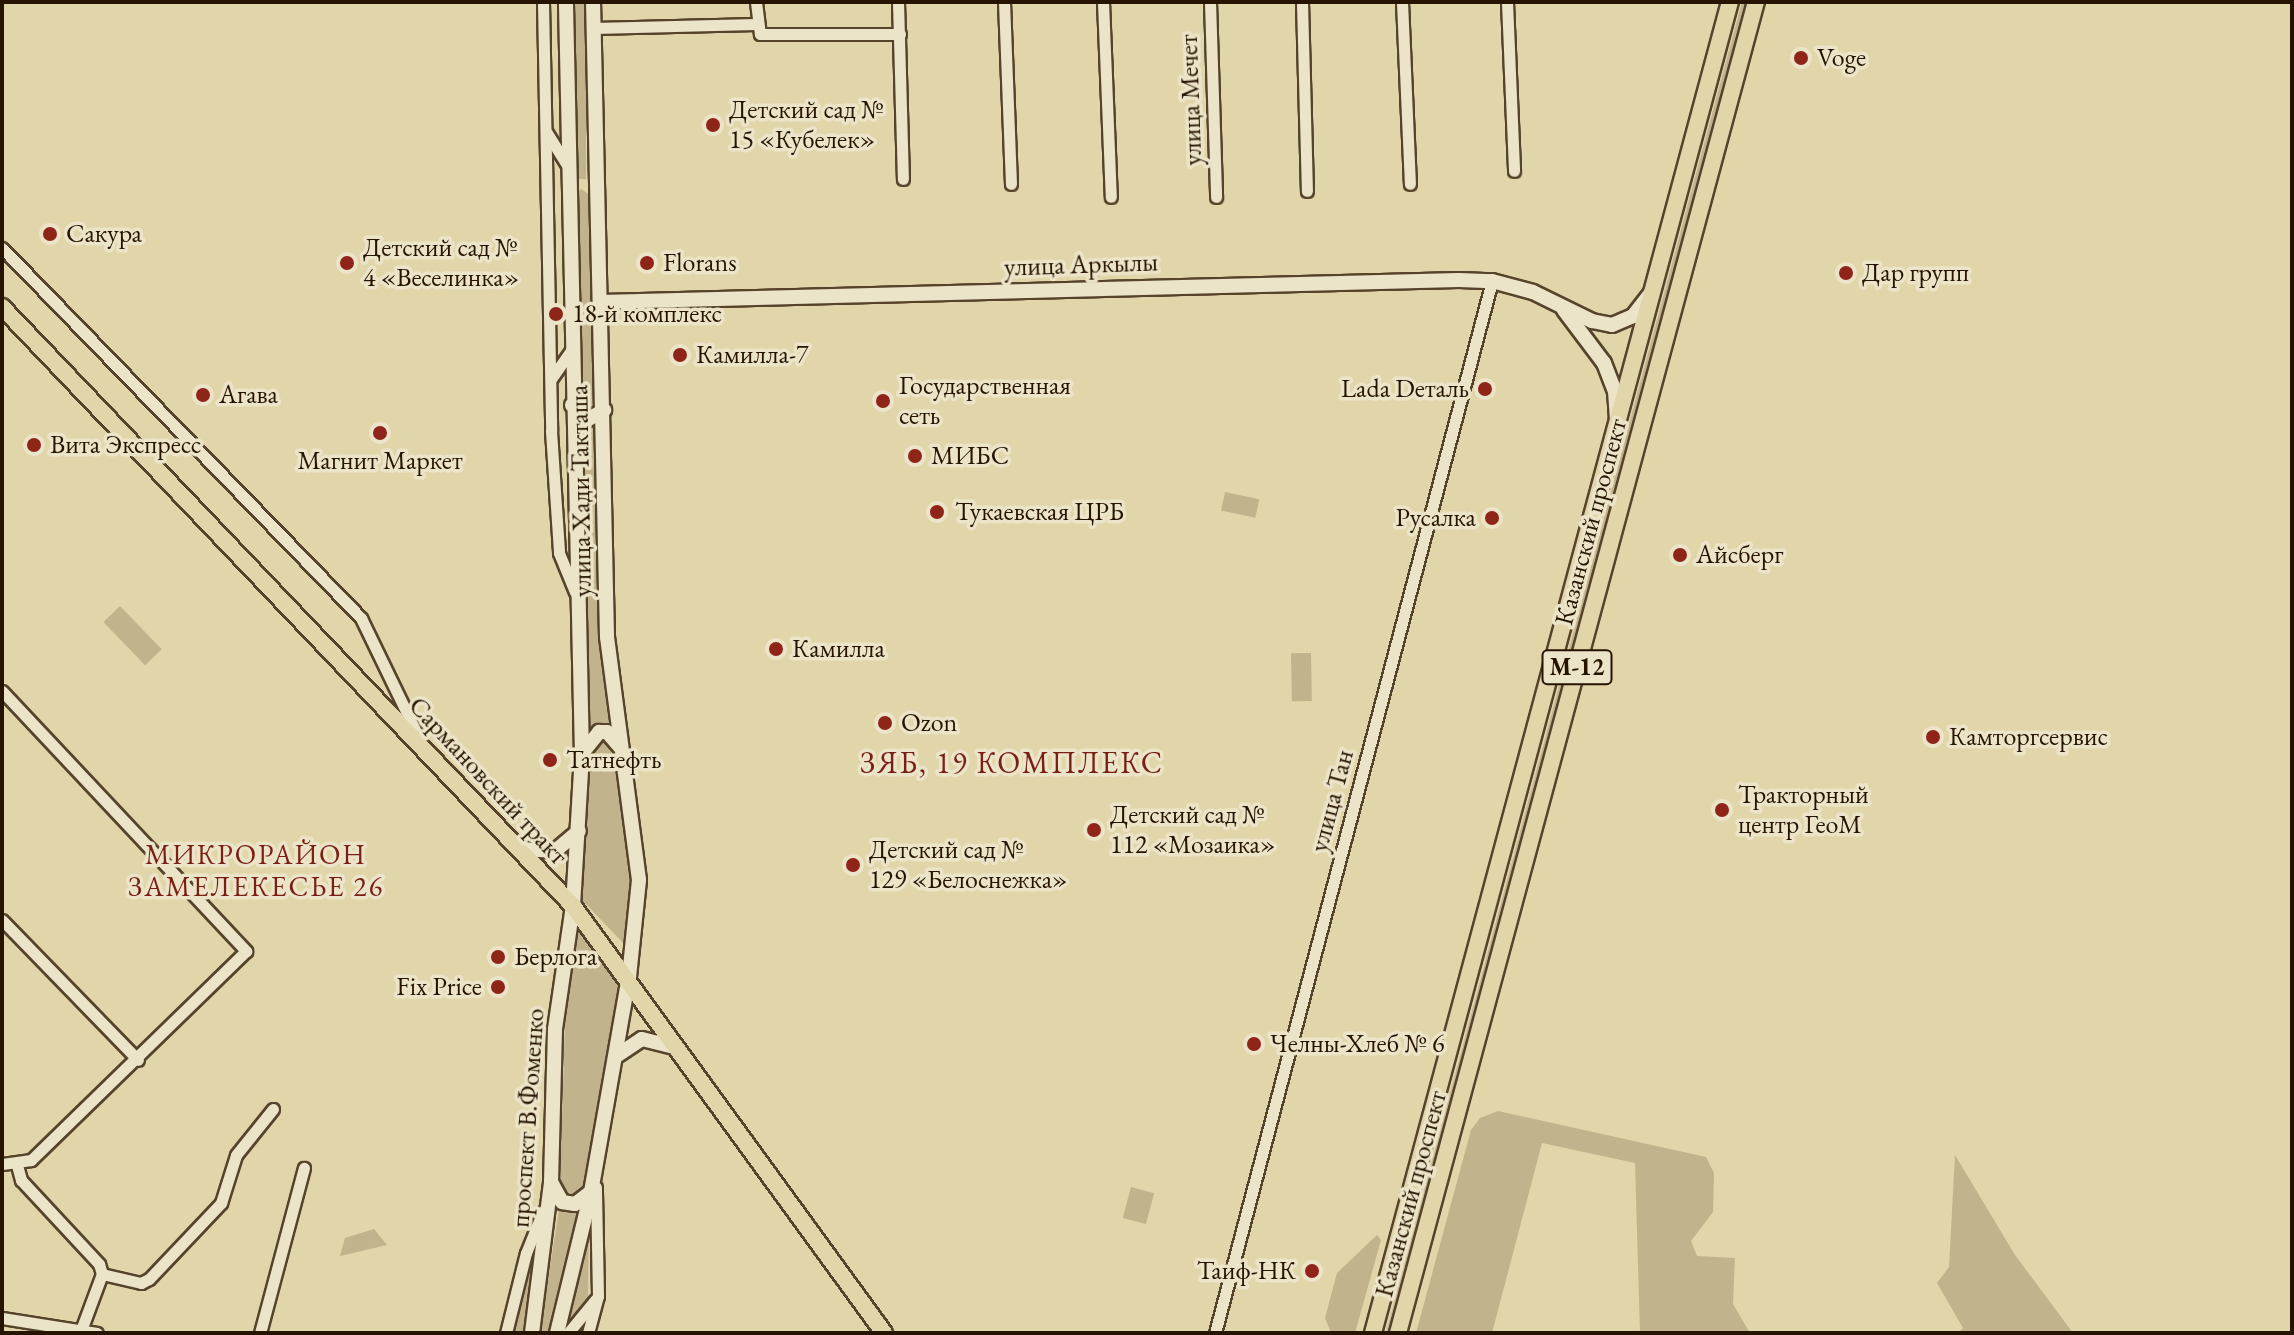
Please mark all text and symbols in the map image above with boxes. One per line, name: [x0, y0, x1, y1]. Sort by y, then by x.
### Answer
street label: улица Мечет: [1173, 34, 1209, 166]
place label: Voge: [1817, 42, 1866, 74]
marker: Voge: [1792, 49, 1810, 67]
place label: Детский сад № 15 «Кубелек»: [729, 94, 884, 156]
marker: Детский сад № 15 «Кубелек»: [704, 116, 722, 134]
place label: Сакура: [66, 218, 142, 250]
marker: Сакура: [41, 225, 59, 243]
place label: Детский сад № 4 «Веселинка»: [363, 232, 519, 294]
place label: Florans: [663, 247, 737, 279]
street label: улица Аркылы: [1003, 247, 1159, 283]
marker: Детский сад № 4 «Веселинка»: [338, 254, 356, 272]
marker: Florans: [638, 254, 656, 272]
place label: Дар групп: [1862, 257, 1969, 289]
marker: Дар групп: [1837, 264, 1855, 282]
place label: 18-й комплекс: [572, 298, 722, 330]
marker: 18-й комплекс: [547, 305, 565, 323]
place label: Камилла-7: [696, 339, 809, 371]
marker: Камилла-7: [671, 346, 689, 364]
place label: Государственная сеть: [899, 370, 1071, 432]
place label: Lada Dеталь: [1341, 373, 1469, 405]
place label: Агава: [219, 379, 278, 411]
marker: Lada Dеталь: [1476, 380, 1494, 398]
street label: улица Хади Такташа: [564, 385, 598, 597]
marker: Агава: [194, 386, 212, 404]
marker: Государственная сеть: [874, 392, 892, 410]
street label: Казанский проспект: [1548, 415, 1634, 629]
marker: Магнит Маркет: [371, 424, 389, 442]
place label: Вита Экспресс: [50, 429, 201, 461]
marker: Вита Экспресс: [25, 436, 43, 454]
place label: МИБС: [931, 440, 1009, 472]
place label: Магнит Маркет: [297, 445, 463, 477]
marker: МИБС: [906, 447, 924, 465]
place label: Тукаевская ЦРБ: [955, 496, 1124, 528]
marker: Тукаевская ЦРБ: [926, 501, 948, 523]
place label: Русалка: [1395, 502, 1476, 534]
marker: Русалка: [1483, 509, 1501, 527]
place label: Айсберг: [1696, 539, 1783, 571]
marker: Айсберг: [1671, 546, 1689, 564]
place label: Камилла: [792, 633, 885, 665]
marker: Камилла: [767, 640, 785, 658]
road number: М-12: [1541, 647, 1613, 687]
street label: Сармановский тракт: [402, 690, 574, 872]
place label: Ozon: [901, 707, 957, 739]
marker: Ozon: [876, 714, 894, 732]
place label: Камторгсервис: [1949, 721, 2108, 753]
marker: Камторгсервис: [1924, 728, 1942, 746]
place label: Татнефть: [566, 744, 662, 776]
district label: ЗЯБ, 19 КОМПЛЕКС: [860, 745, 1164, 781]
street label: улица Тан: [1303, 746, 1361, 856]
marker: Татнефть: [541, 751, 559, 769]
place label: Тракторный центр ГеоМ: [1738, 779, 1869, 840]
place label: Детский сад № 112 «Мозаика»: [1110, 799, 1275, 860]
marker: Тракторный центр ГеоМ: [1713, 801, 1731, 819]
marker: Детский сад № 112 «Мозаика»: [1085, 821, 1103, 839]
place label: Детский сад № 129 «Белоснежка»: [869, 834, 1067, 896]
district label: МИКРОРАЙОН ЗАМЕЛЕКЕСЬЕ 26: [128, 837, 384, 903]
marker: Детский сад № 129 «Белоснежка»: [844, 856, 862, 874]
place label: Берлога: [514, 941, 597, 973]
marker: Берлога: [489, 948, 507, 966]
place label: Fix Price: [396, 971, 482, 1003]
marker: Fix Price: [489, 978, 507, 996]
street label: проспект В.Фоменко: [505, 1007, 551, 1229]
place label: Челны-Хлеб № 6: [1270, 1028, 1444, 1060]
marker: Челны-Хлеб № 6: [1245, 1035, 1263, 1053]
street label: Казанский проспект: [1368, 1087, 1454, 1301]
place label: Таиф-НК: [1197, 1255, 1296, 1287]
marker: Таиф-НК: [1303, 1262, 1321, 1280]

